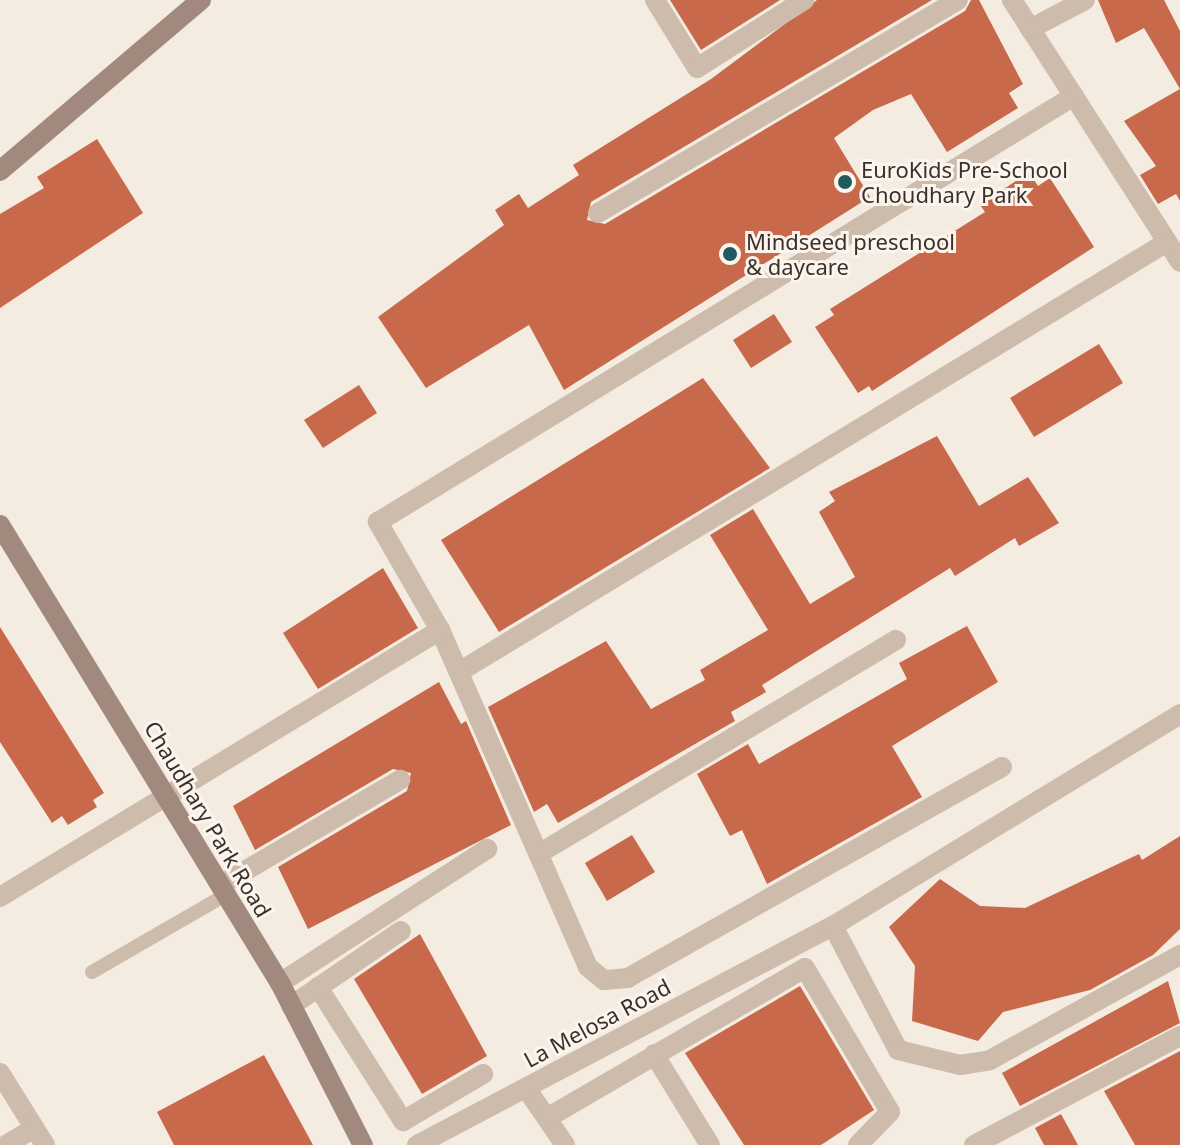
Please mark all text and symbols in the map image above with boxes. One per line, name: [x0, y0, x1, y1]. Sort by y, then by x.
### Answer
place label: EuroKids Pre-School Choudhary Park: [861, 156, 1068, 208]
marker: EuroKids Pre-School Choudhary Park: [836, 173, 854, 191]
place label: Mindseed preschool & daycare: [746, 228, 955, 280]
marker: Mindseed preschool & daycare: [721, 245, 739, 263]
street label: Chaudhary Park Road: [139, 716, 277, 922]
street label: La Melosa Road: [519, 973, 675, 1073]

